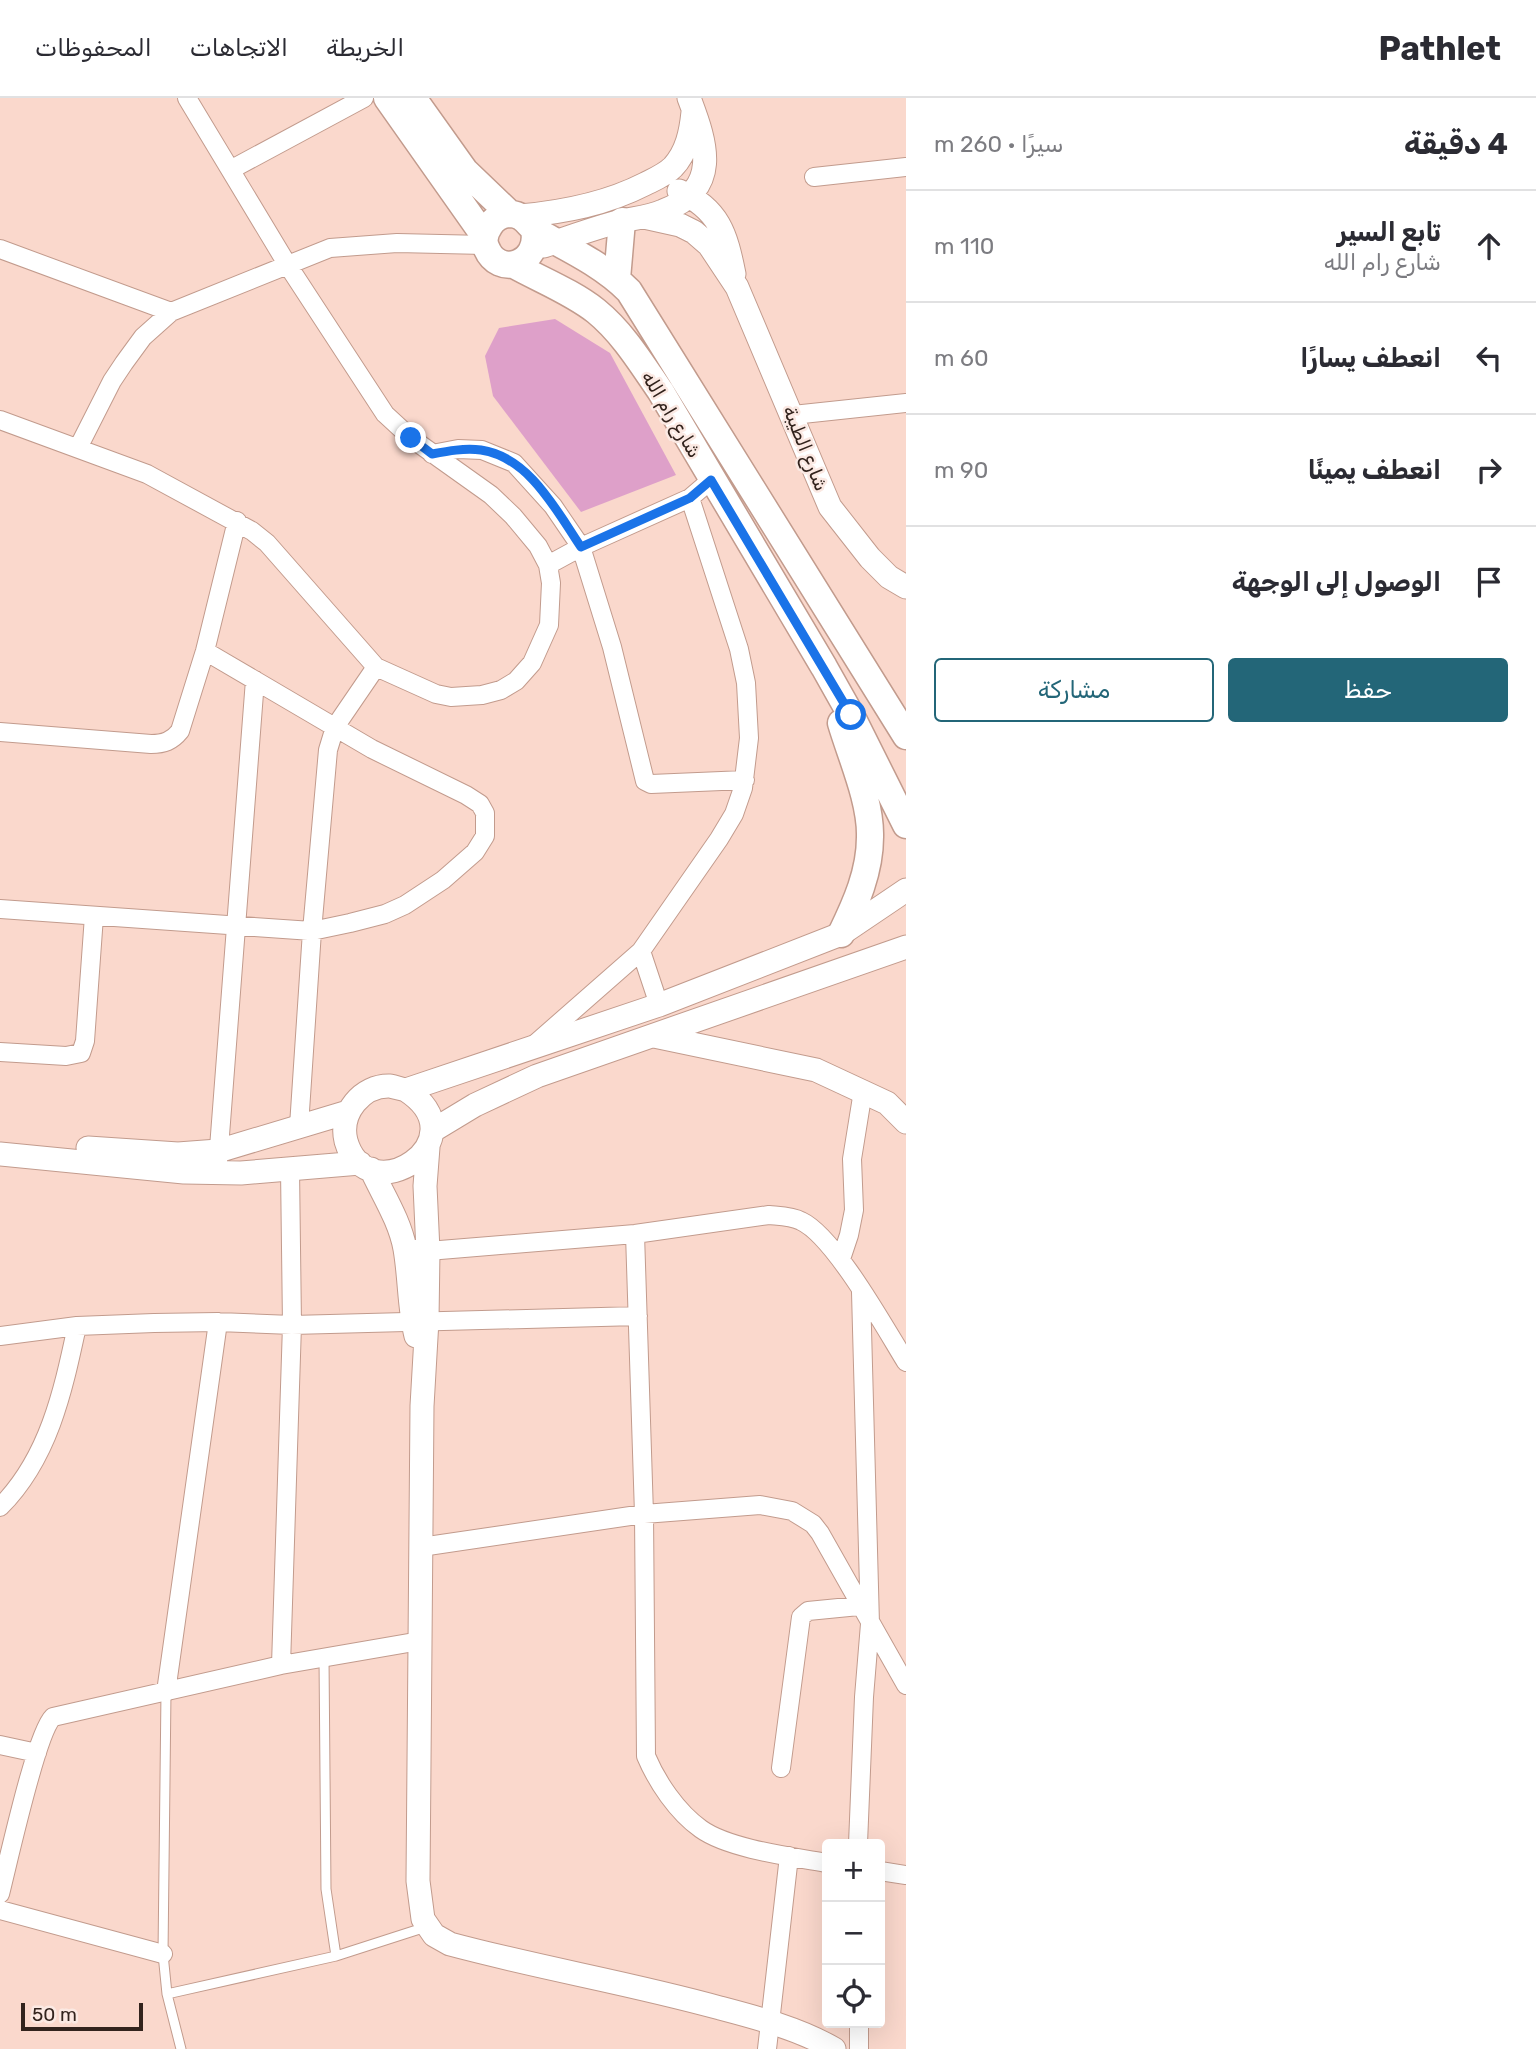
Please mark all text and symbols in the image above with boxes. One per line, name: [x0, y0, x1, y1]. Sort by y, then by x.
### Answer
text: Pathlet: [1378, 29, 1501, 68]
text: المحفوظات: [35, 34, 152, 62]
text: الاتجاهات: [190, 34, 288, 62]
text: الخريطة: [326, 34, 404, 62]
text: 4 دقيقة: [1404, 126, 1508, 162]
text: سيرًا · 260 m: [934, 130, 1063, 158]
text: تابع السير: [1337, 217, 1441, 248]
icon: ahead: [1470, 227, 1508, 265]
text: 110 m: [934, 232, 994, 260]
text: شارع رام الله: [1324, 248, 1441, 276]
icon: left: [1470, 339, 1508, 377]
text: انعطف يسارًا: [1300, 343, 1441, 374]
text: 60 m: [934, 344, 989, 372]
street label: شارع رام الله: [635, 367, 706, 463]
street label: شارع الطيبة: [776, 402, 833, 495]
route end: [395, 422, 426, 453]
icon: right: [1470, 451, 1508, 489]
text: انعطف يمينًا: [1308, 455, 1441, 486]
text: 90 m: [934, 456, 988, 484]
icon: arrive: [1470, 563, 1508, 601]
text: الوصول إلى الوجهة: [1232, 567, 1441, 598]
button: مشاركة: [934, 658, 1214, 722]
button: حفظ: [1228, 658, 1508, 722]
route start: [835, 699, 866, 730]
map controls: [822, 1839, 885, 2028]
button: +: [822, 1839, 885, 1902]
button: −: [822, 1902, 885, 1965]
button: locate: [822, 1965, 885, 2028]
scale bar: [21, 2000, 144, 2032]
text: 50 m: [32, 2003, 77, 2026]

